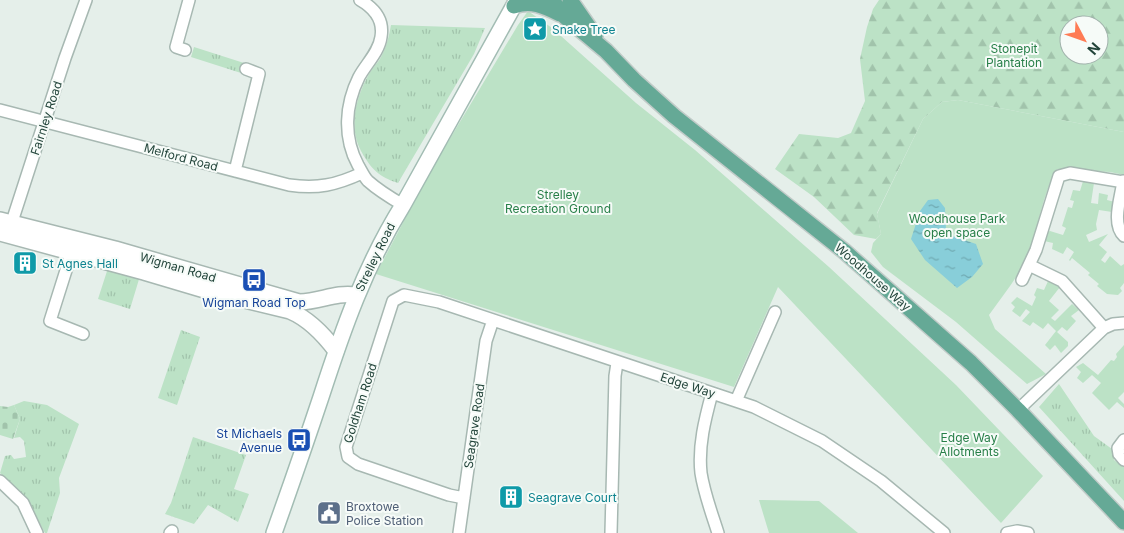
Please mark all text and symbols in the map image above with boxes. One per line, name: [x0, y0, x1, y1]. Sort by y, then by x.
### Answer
north arrow: [1059, 15, 1109, 65]
place icon: Snake Tree: [522, 16, 548, 42]
place label: Snake Tree: [552, 22, 616, 37]
text: N: [1084, 39, 1104, 58]
park label: Stonepit Plantation: [986, 41, 1042, 70]
street label: Fairnley Road: [27, 79, 65, 157]
street label: Melford Road: [142, 140, 220, 174]
park label: Strelley Recreation Ground: [505, 187, 611, 216]
park label: Woodhouse Park open space: [909, 211, 1006, 240]
street label: Strelley Road: [352, 220, 398, 294]
street label: Woodhouse Way: [832, 240, 914, 314]
street label: Wigman Road: [138, 249, 218, 285]
building icon: St Agnes Hall: [12, 250, 38, 276]
place label: St Agnes Hall: [42, 256, 118, 271]
bus stop icon: Wigman Road Top: [241, 267, 267, 293]
place label: Wigman Road Top: [202, 295, 306, 310]
street label: Goldham Road: [340, 361, 380, 445]
street label: Edge Way: [659, 369, 718, 401]
street label: Seagrave Road: [461, 382, 487, 470]
place label: St Michaels Avenue: [216, 426, 282, 455]
bus stop icon: St Michaels Avenue: [286, 427, 312, 453]
park label: Edge Way Allotments: [939, 430, 999, 459]
building icon: Seagrave Court: [498, 484, 524, 510]
place label: Seagrave Court: [528, 490, 617, 505]
place label: Broxtowe Police Station: [346, 499, 423, 528]
public building icon: Broxtowe Police Station: [316, 500, 342, 526]

